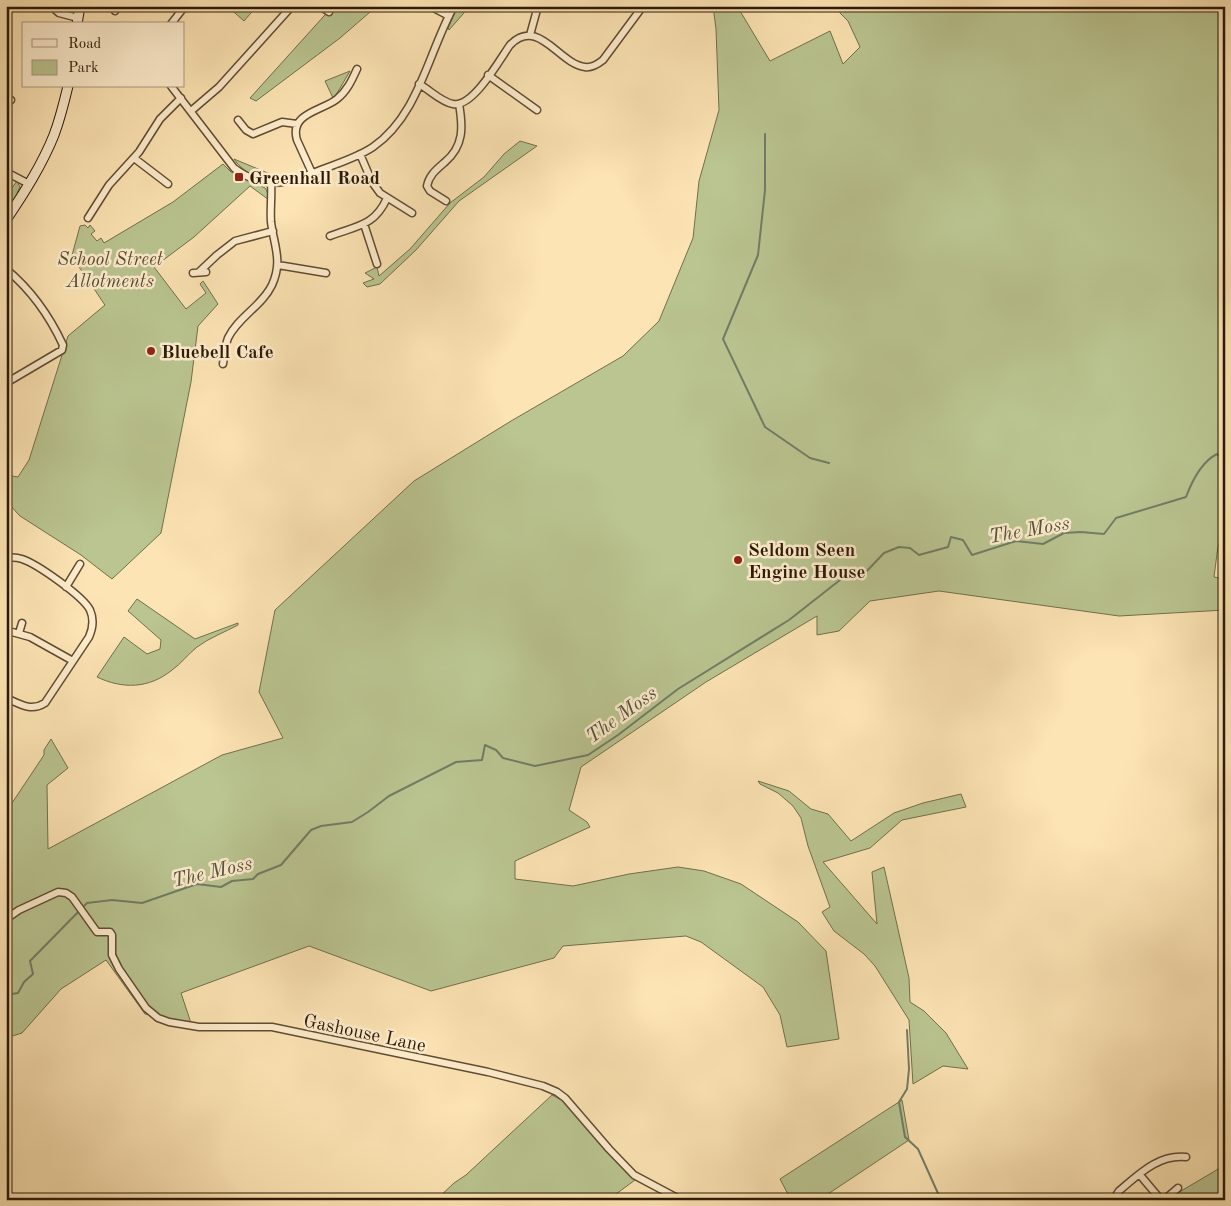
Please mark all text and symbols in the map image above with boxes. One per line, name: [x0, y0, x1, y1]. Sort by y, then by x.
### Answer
legend: [22, 22, 185, 88]
text: Road: [68, 37, 102, 52]
text: Park: [68, 61, 99, 76]
place label: Greenhall Road: [249, 170, 380, 189]
marker: Greenhall Road: [233, 171, 245, 183]
park label: School Street Allotments: [57, 251, 164, 292]
place label: Bluebell Cafe: [161, 344, 274, 363]
marker: Bluebell Cafe: [145, 345, 157, 357]
water label: The Moss: [987, 514, 1071, 548]
place label: Seldom Seen Engine House: [748, 542, 866, 583]
marker: Seldom Seen Engine House: [732, 554, 744, 566]
water label: The Moss: [583, 683, 661, 748]
water label: The Moss: [170, 854, 255, 892]
street label: Gashouse Lane: [302, 1012, 427, 1057]

